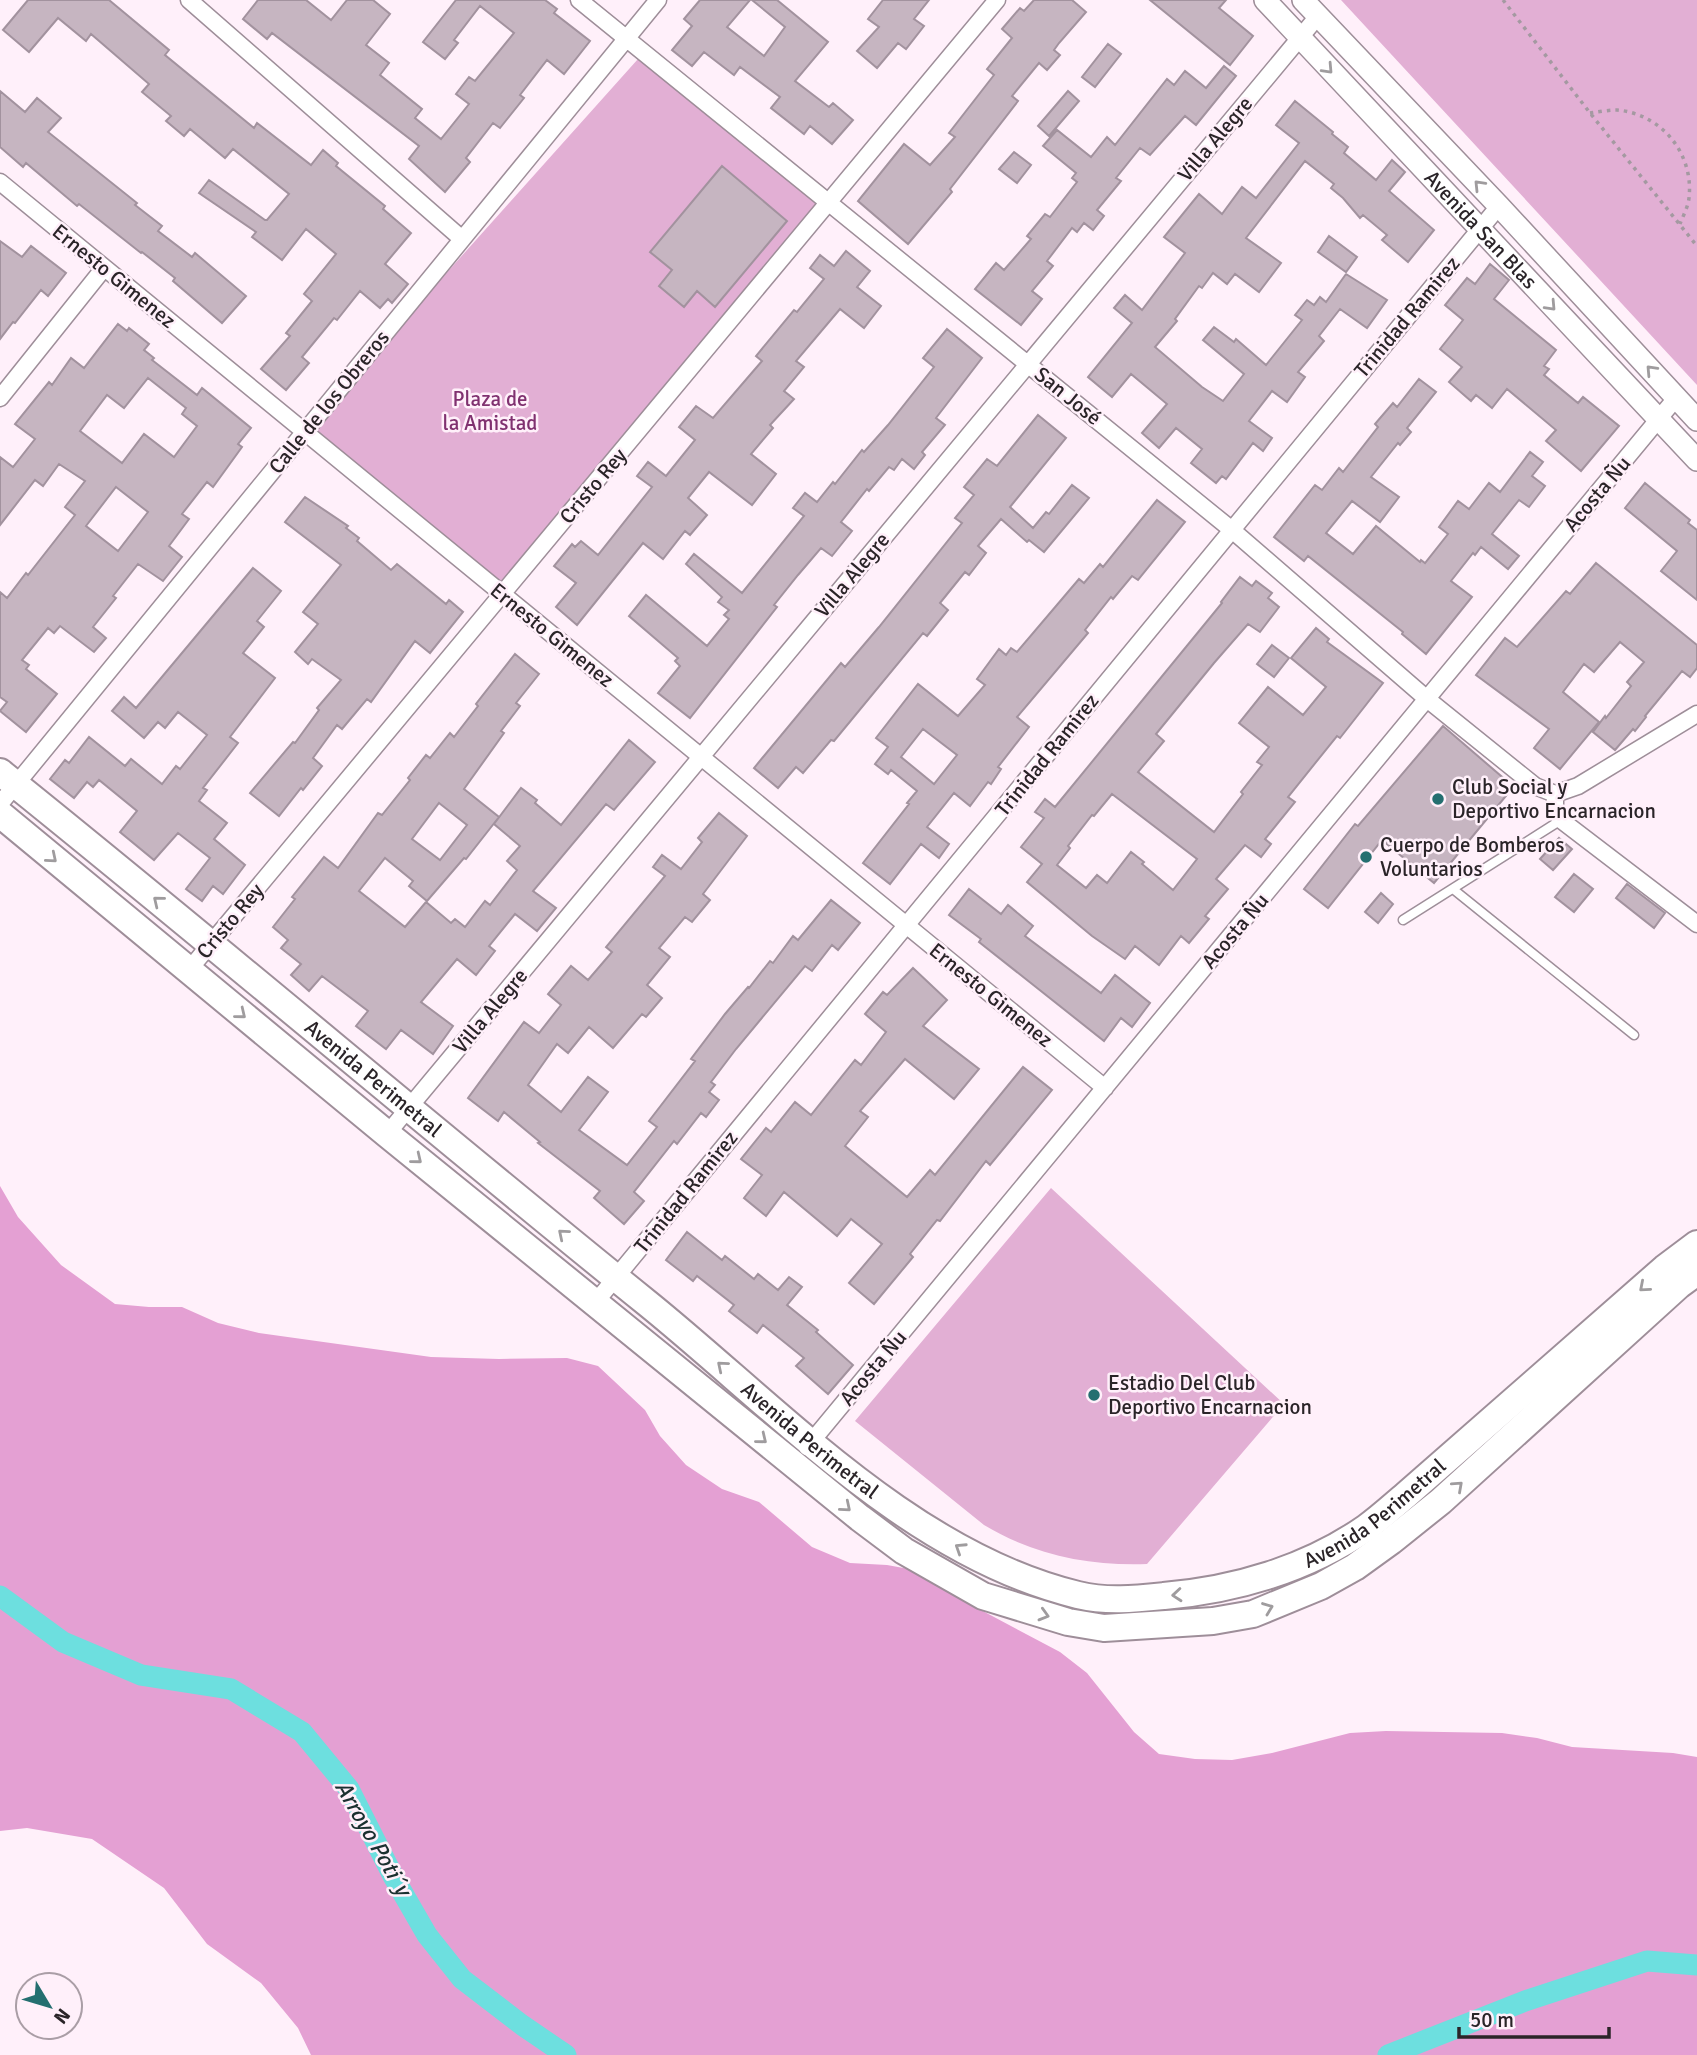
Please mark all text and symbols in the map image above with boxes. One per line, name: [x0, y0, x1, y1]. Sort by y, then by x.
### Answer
one-way arrow: [1319, 61, 1332, 74]
street label: Villa Alegre: [1172, 91, 1258, 187]
street label: Avenida San Blas: [1419, 165, 1543, 294]
one-way arrow: [1475, 180, 1488, 193]
street label: Ernesto Gimenez: [47, 218, 181, 334]
street label: Trinidad Ramirez: [1349, 251, 1465, 383]
one-way arrow: [1542, 298, 1555, 311]
street label: Calle de los Obreros: [263, 325, 395, 479]
street label: San José: [1029, 361, 1107, 431]
one-way arrow: [1646, 365, 1659, 378]
park label: Plaza de la Amistad: [443, 386, 537, 436]
street label: Cristo Rey: [554, 443, 632, 529]
street label: Acosta Ñu: [1558, 451, 1636, 537]
street label: Villa Alegre: [809, 527, 895, 623]
street label: Ernesto Gimenez: [485, 577, 619, 693]
street label: Trinidad Ramirez: [990, 688, 1104, 822]
place label: Club Social y Deportivo Encarnacion: [1452, 774, 1656, 824]
marker: Club Social y Deportivo Encarnacion: [1430, 791, 1446, 807]
place label: Cuerpo de Bomberos Voluntarios: [1380, 832, 1565, 882]
marker: Cuerpo de Bomberos Voluntarios: [1358, 849, 1374, 865]
one-way arrow: [44, 850, 57, 862]
street label: Cristo Rey: [191, 878, 269, 964]
street label: Acosta Ñu: [1196, 888, 1274, 974]
one-way arrow: [153, 897, 166, 909]
street label: Ernesto Gimenez: [924, 937, 1058, 1053]
street label: Villa Alegre: [447, 963, 533, 1059]
one-way arrow: [234, 1006, 246, 1019]
street label: Avenida Perimetral: [299, 1014, 447, 1143]
street label: Trinidad Ramirez: [629, 1125, 743, 1259]
one-way arrow: [410, 1150, 422, 1163]
one-way arrow: [558, 1230, 570, 1243]
one-way arrow: [1639, 1279, 1652, 1291]
street label: Acosta Ñu: [834, 1325, 912, 1411]
one-way arrow: [718, 1362, 731, 1374]
place label: Estadio Del Club Deportivo Encarnacion: [1108, 1370, 1312, 1420]
street label: Avenida Perimetral: [736, 1376, 884, 1505]
marker: Estadio Del Club Deportivo Encarnacion: [1086, 1387, 1102, 1403]
one-way arrow: [753, 1431, 766, 1443]
street label: Avenida Perimetral: [1300, 1453, 1451, 1574]
one-way arrow: [1449, 1481, 1462, 1494]
one-way arrow: [838, 1499, 851, 1511]
one-way arrow: [954, 1544, 967, 1557]
one-way arrow: [1172, 1587, 1183, 1602]
one-way arrow: [1262, 1603, 1274, 1617]
one-way arrow: [1038, 1607, 1050, 1622]
water label: Arroyo Poti´y: [328, 1775, 419, 1904]
north arrow: [14, 1971, 84, 2041]
scale bar: [1459, 1996, 1610, 2040]
text: N: [48, 2003, 75, 2028]
text: 50 m: [1470, 2007, 1514, 2033]

